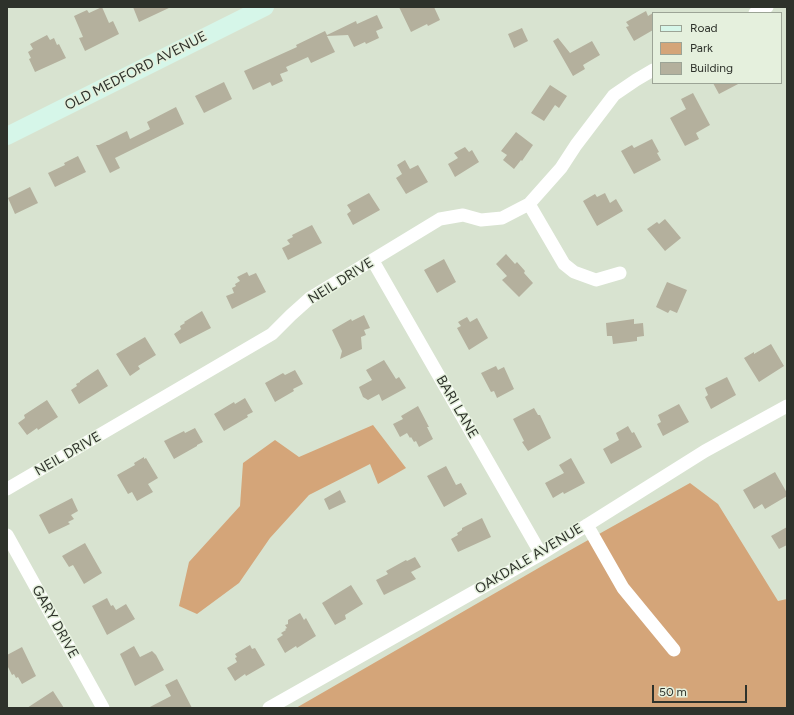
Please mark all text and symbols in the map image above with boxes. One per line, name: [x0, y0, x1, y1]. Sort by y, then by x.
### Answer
legend: [652, 12, 782, 84]
text: Road: [690, 21, 718, 35]
street label: OLD MEDFORD AVENUE: [62, 28, 210, 114]
text: Park: [690, 41, 713, 55]
text: Building: [690, 61, 733, 75]
street label: NEIL DRIVE: [305, 254, 377, 308]
street label: BARI LANE: [432, 373, 482, 441]
street label: NEIL DRIVE: [32, 428, 104, 480]
street label: OAKDALE AVENUE: [472, 520, 586, 598]
street label: GARY DRIVE: [28, 583, 82, 661]
scale bar: [654, 677, 749, 703]
text: 50 m: [659, 685, 687, 699]

